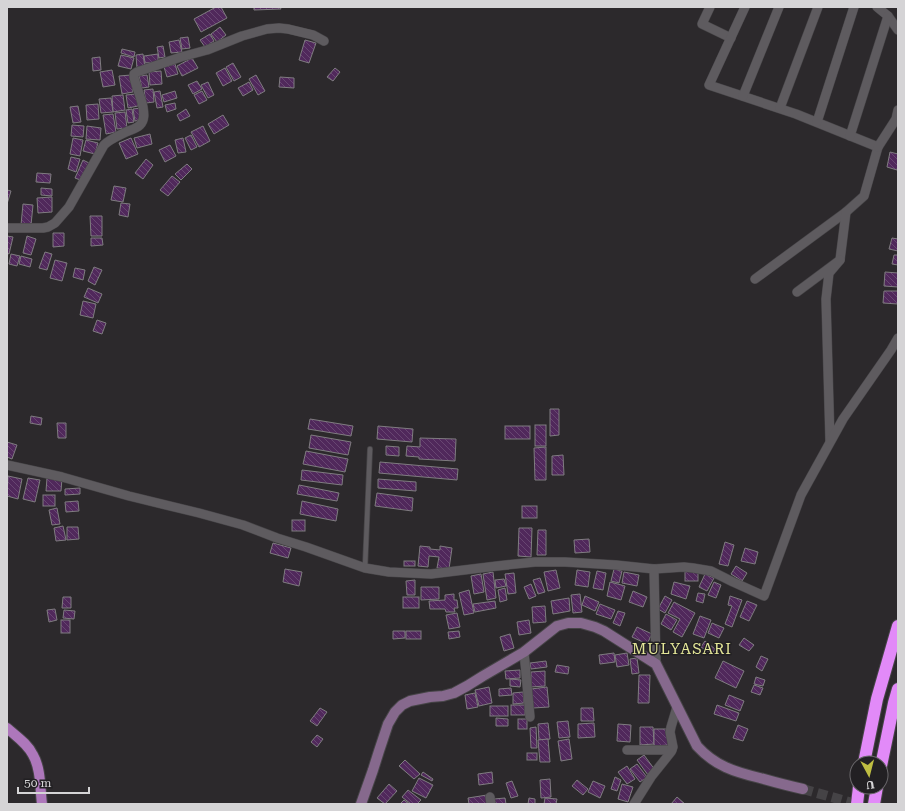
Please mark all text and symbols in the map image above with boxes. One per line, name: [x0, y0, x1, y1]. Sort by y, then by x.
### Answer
district label: MULYASARI: [632, 640, 732, 658]
north arrow: [849, 755, 889, 795]
scale bar: [18, 769, 89, 795]
text: 50 m: [24, 776, 51, 790]
text: U: [865, 777, 875, 791]

